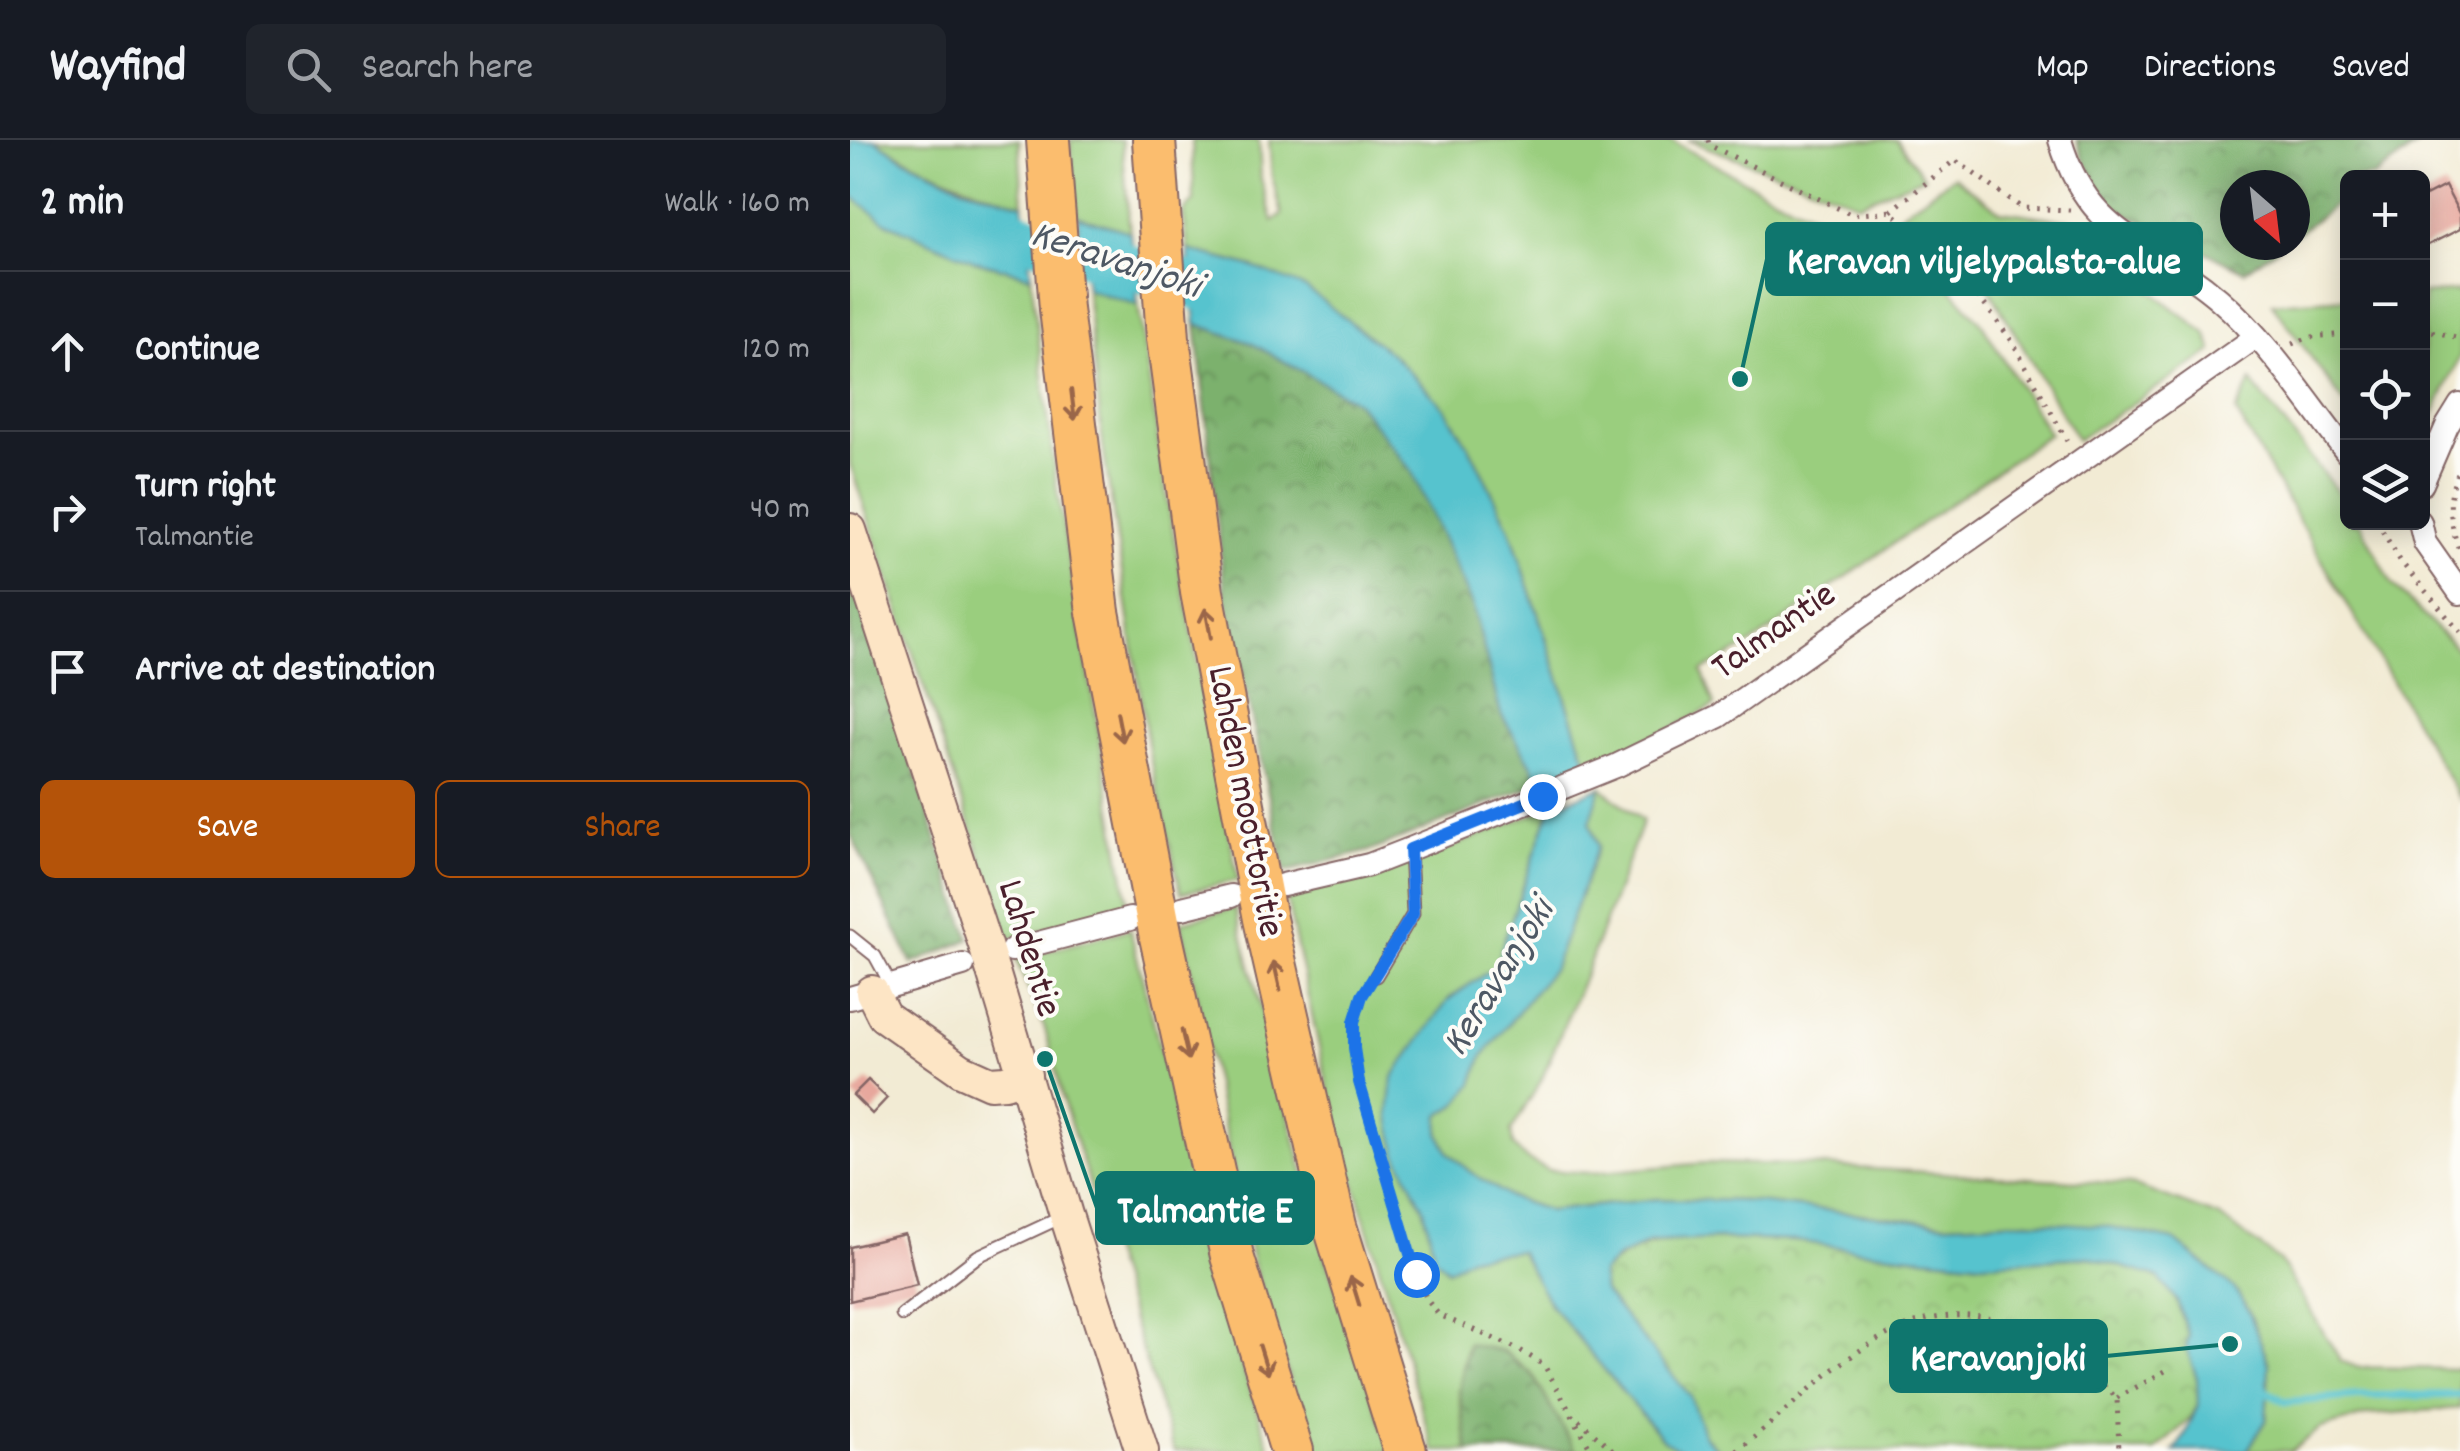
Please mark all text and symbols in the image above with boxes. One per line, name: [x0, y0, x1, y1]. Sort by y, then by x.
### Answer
search box: [246, 24, 946, 114]
text: Wayfind: [50, 35, 186, 104]
icon: search: [281, 42, 336, 97]
text: Search here: [361, 42, 533, 97]
text: Map: [2036, 44, 2089, 94]
text: Directions: [2144, 44, 2277, 94]
text: Saved: [2332, 44, 2410, 94]
north arrow: [2220, 170, 2310, 260]
map controls: [2340, 170, 2430, 530]
button: +: [2340, 170, 2430, 260]
text: 2 min: [40, 175, 124, 235]
text: Walk · 160 m: [664, 182, 810, 228]
water label: Keravanjoki: [1023, 209, 1213, 319]
callout: Keravan viljelypalsta-alue: [1767, 224, 2201, 294]
text: Keravan viljelypalsta-alue: [1787, 237, 2181, 294]
button: −: [2340, 260, 2430, 350]
icon: ahead: [40, 324, 95, 379]
text: Continue: [135, 324, 260, 379]
text: 120 m: [742, 328, 810, 374]
button: locate: [2340, 350, 2430, 440]
one-way arrow: [1064, 389, 1083, 421]
button: layers: [2340, 440, 2430, 530]
text: Turn right: [135, 461, 276, 516]
icon: right: [40, 484, 95, 539]
text: 40 m: [750, 488, 810, 534]
text: Talmantie: [135, 516, 254, 562]
street label: Talmantie: [1701, 570, 1849, 696]
one-way arrow: [1197, 607, 1216, 639]
icon: arrive: [40, 644, 95, 699]
text: Arrive at destination: [135, 644, 435, 699]
street label: Lahden moottoritie: [1190, 662, 1296, 942]
one-way arrow: [1111, 710, 1130, 743]
route end: [1520, 774, 1566, 820]
button: Save: [40, 780, 415, 878]
button: Share: [435, 780, 810, 878]
street label: Lahdentie: [980, 874, 1074, 1024]
water label: Keravanjoki: [1430, 885, 1575, 1069]
one-way arrow: [1267, 961, 1286, 993]
one-way arrow: [1177, 1028, 1195, 1060]
callout: Talmantie E: [1097, 1173, 1313, 1243]
text: Talmantie E: [1117, 1186, 1294, 1243]
route start: [1394, 1252, 1440, 1298]
one-way arrow: [1345, 1276, 1363, 1308]
callout: Keravanjoki: [1891, 1321, 2106, 1391]
text: Keravanjoki: [1910, 1334, 2086, 1391]
one-way arrow: [1256, 1344, 1274, 1375]

